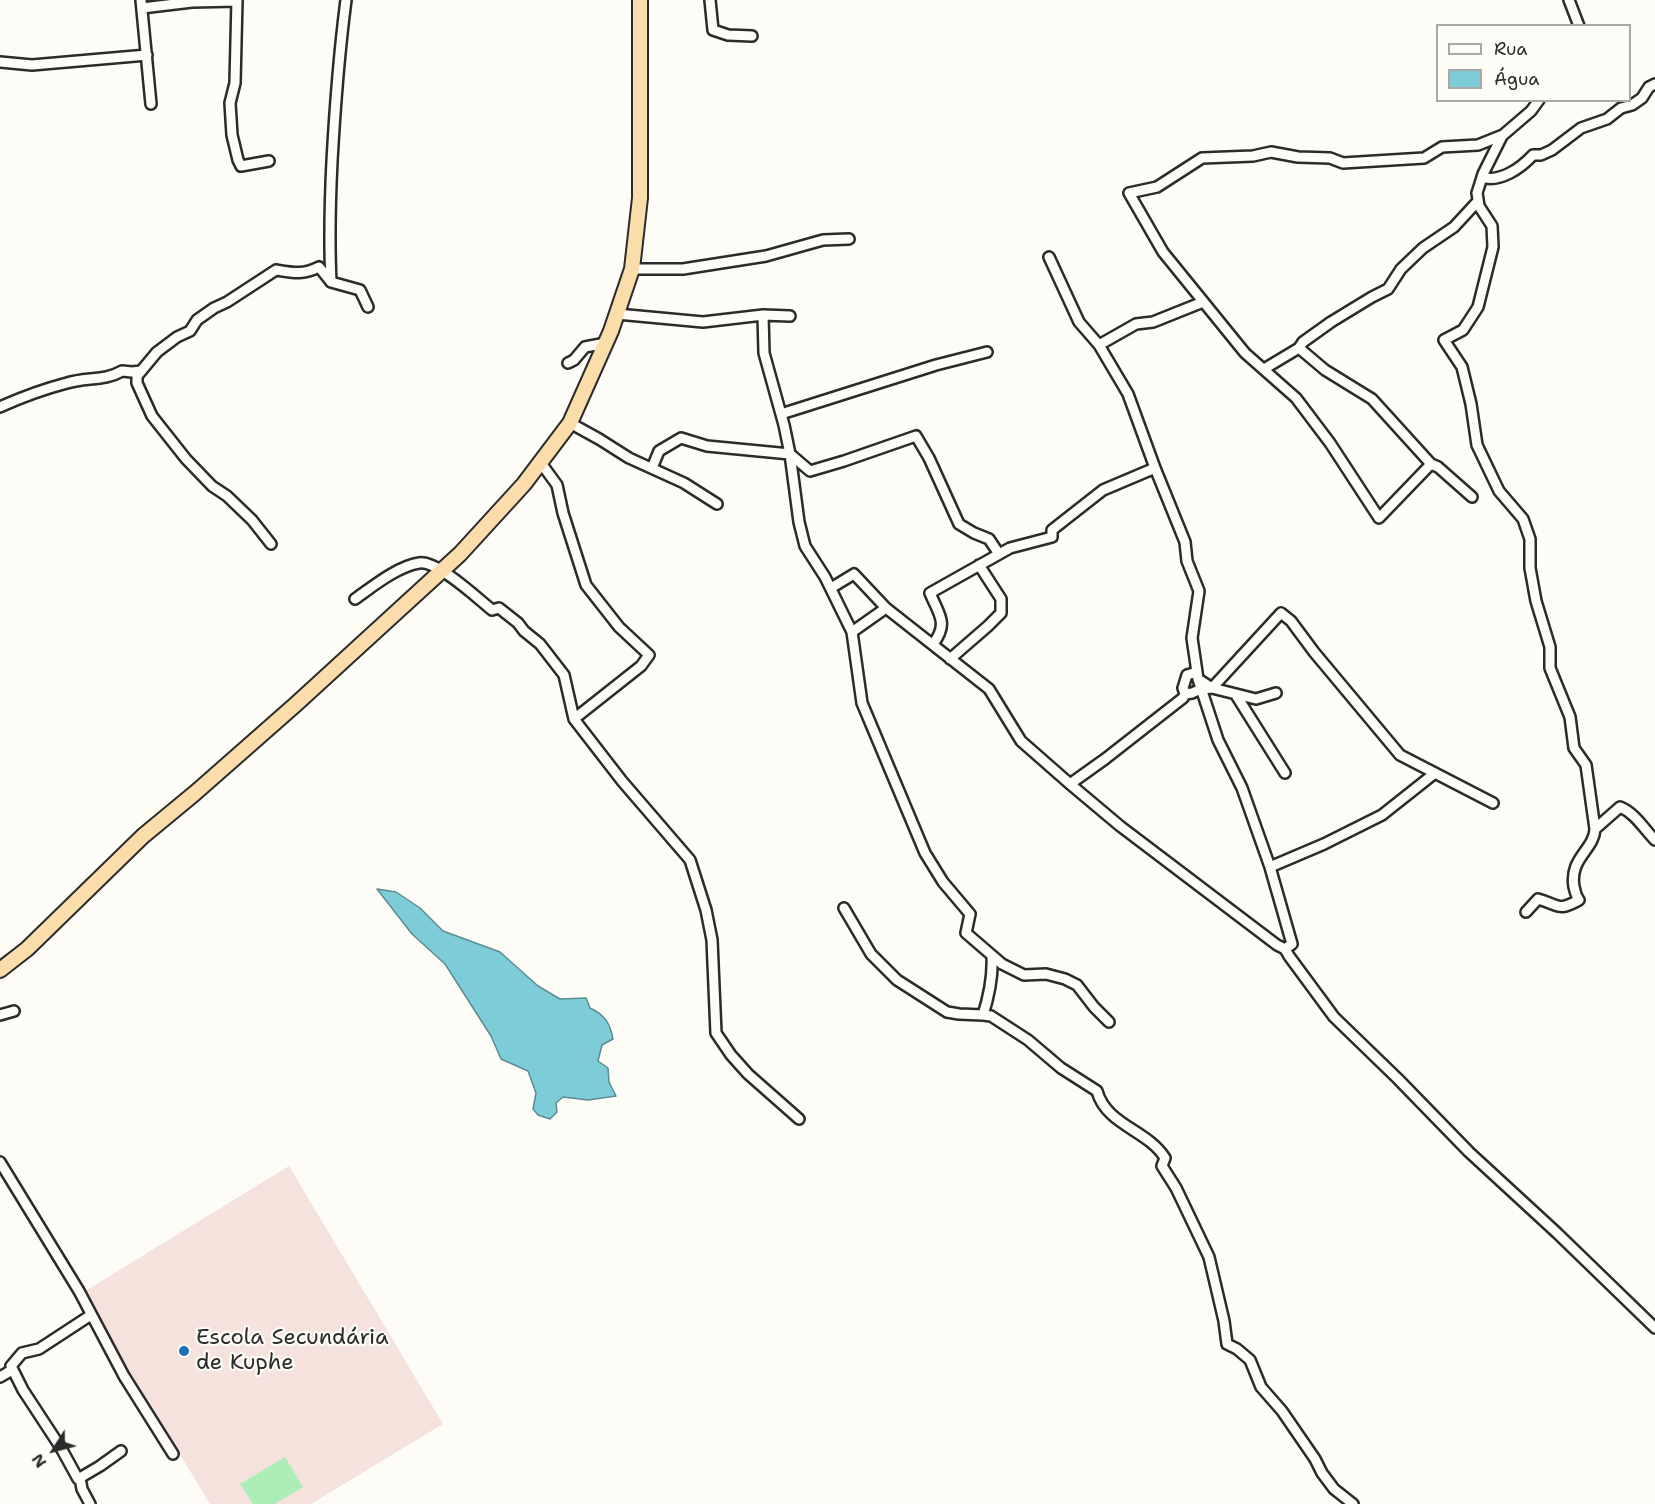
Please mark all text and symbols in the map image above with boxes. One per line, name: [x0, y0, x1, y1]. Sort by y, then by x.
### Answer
legend: [1436, 24, 1631, 102]
text: Rua: [1494, 37, 1527, 61]
text: Água: [1494, 67, 1539, 91]
place label: Escola Secundária de Kuphe: [196, 1325, 389, 1376]
marker: Escola Secundária de Kuphe: [177, 1344, 191, 1358]
north arrow: [24, 1420, 84, 1480]
text: N: [27, 1450, 51, 1472]

